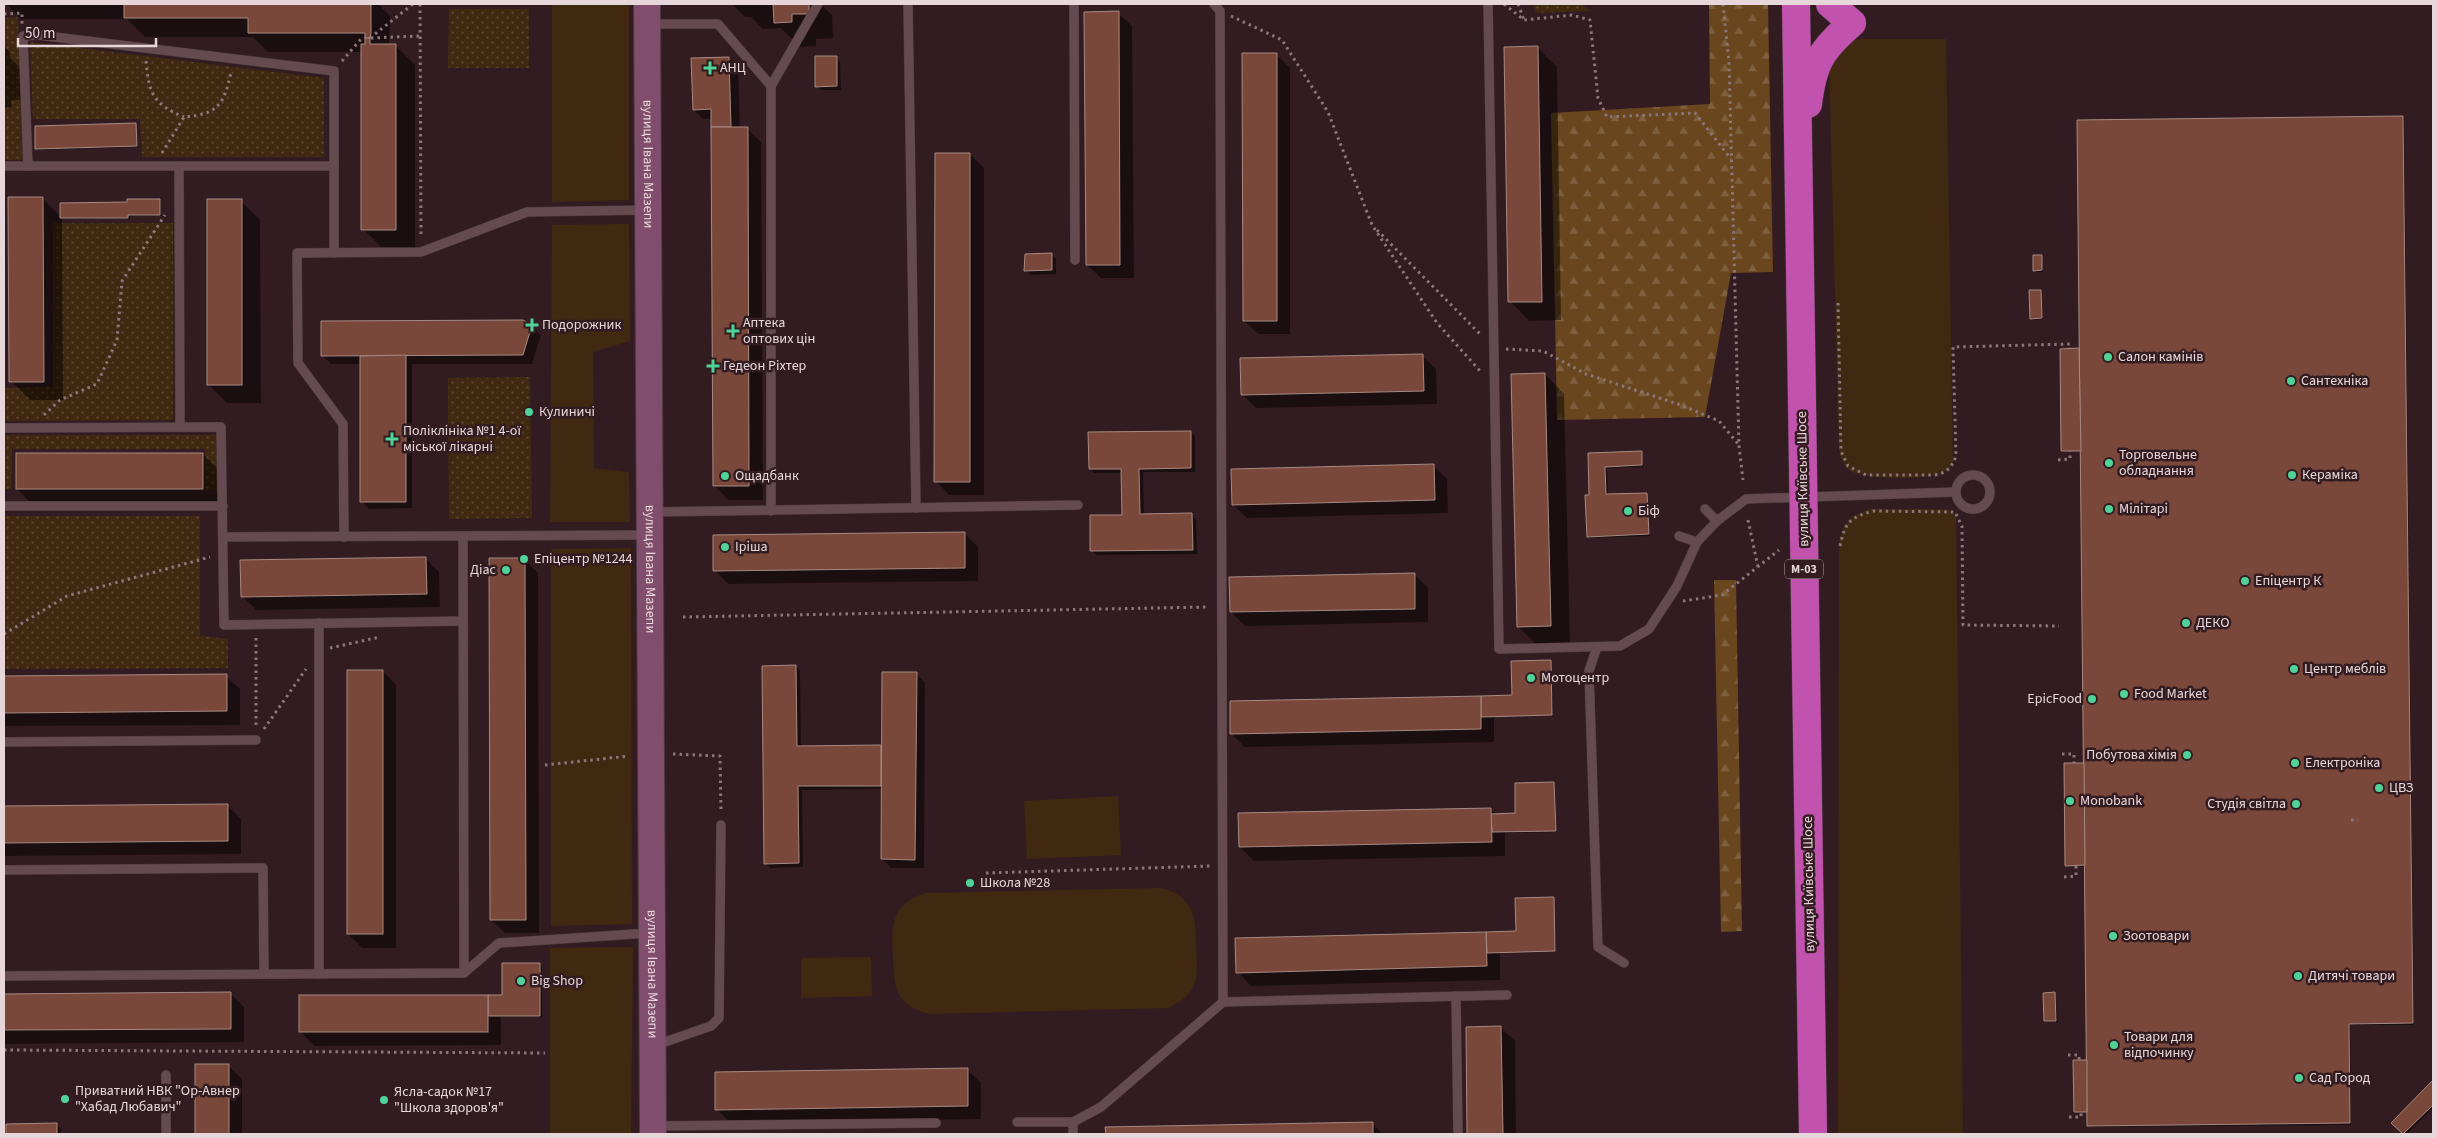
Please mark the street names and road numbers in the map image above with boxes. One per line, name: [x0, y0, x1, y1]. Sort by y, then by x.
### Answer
street label: вулиця Івана Мазепи: [638, 100, 658, 228]
street label: вулиця Київське Шосе: [1792, 411, 1814, 547]
street label: вулиця Івана Мазепи: [640, 505, 660, 633]
road number: М-03: [1785, 560, 1823, 578]
street label: вулиця Київське Шосе: [1798, 816, 1820, 952]
street label: вулиця Івана Мазепи: [642, 910, 662, 1038]

